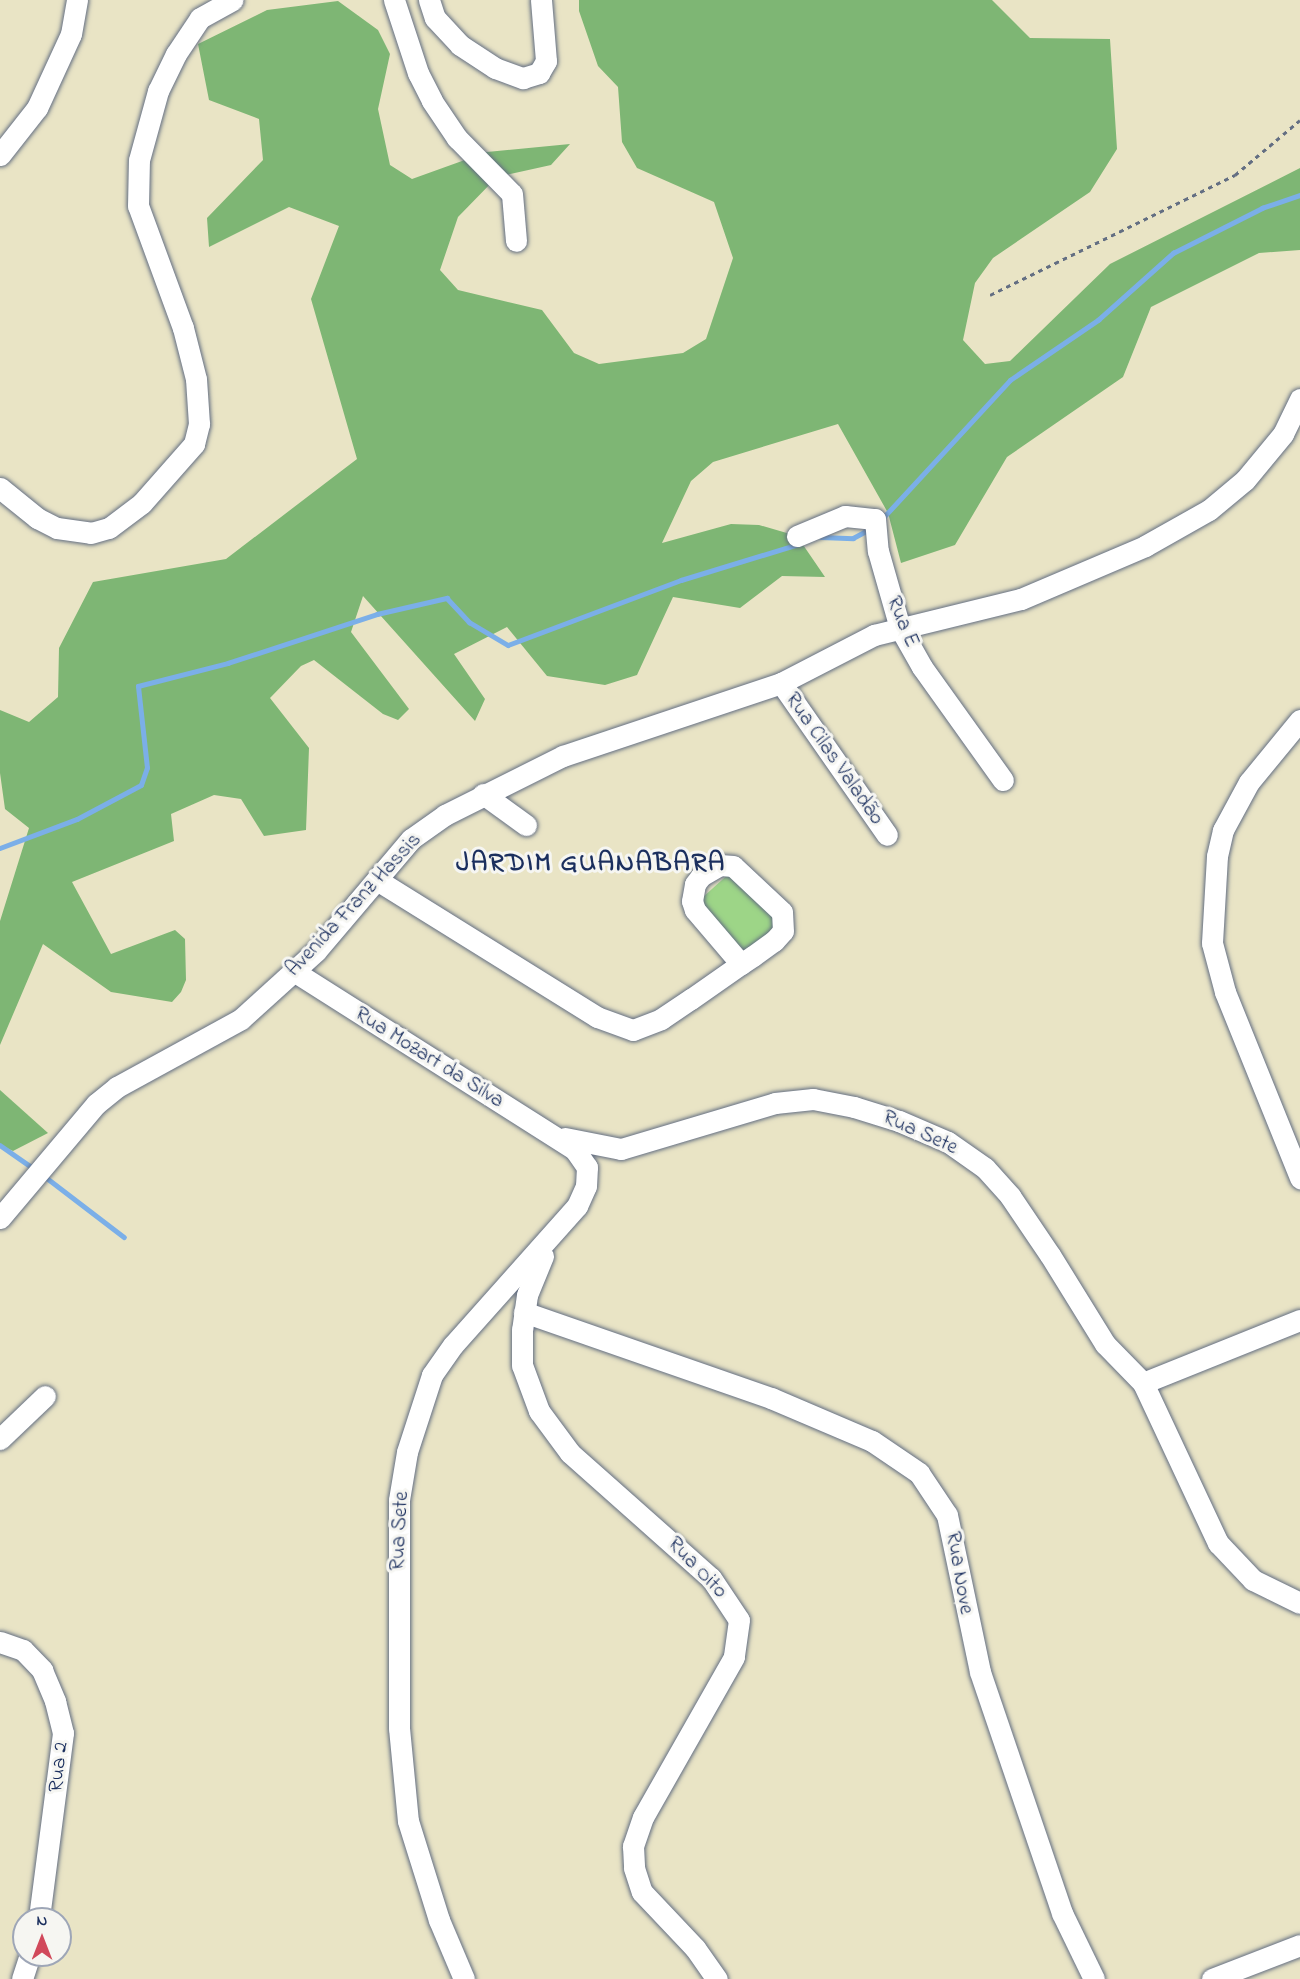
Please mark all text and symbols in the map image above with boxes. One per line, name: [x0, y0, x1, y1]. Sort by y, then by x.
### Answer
street label: Rua E: [880, 593, 924, 651]
street label: Rua Cilas Valadão: [779, 688, 889, 830]
street label: Avenida Franz Hassis: [281, 828, 427, 982]
district label: JARDIM GUANABARA: [456, 848, 726, 880]
street label: Rua Mozart da Silva: [350, 1002, 508, 1114]
street label: Rua Sete: [879, 1105, 961, 1161]
street label: Rua Sete: [385, 1491, 415, 1571]
street label: Rua Nove: [939, 1530, 979, 1616]
street label: Rua Oito: [662, 1532, 732, 1604]
street label: Rua 2: [44, 1741, 74, 1793]
north arrow: [12, 1907, 72, 1967]
text: N: [37, 1909, 47, 1933]

